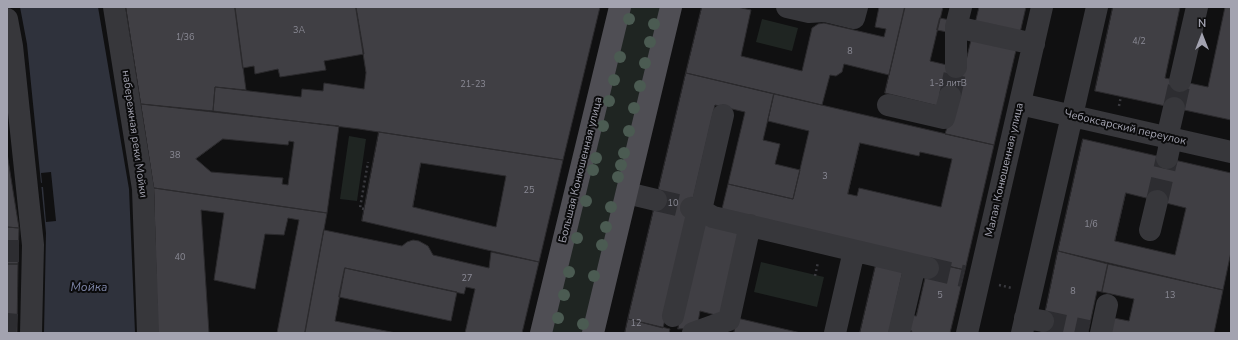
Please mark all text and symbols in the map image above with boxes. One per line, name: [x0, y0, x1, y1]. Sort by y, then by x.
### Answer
north arrow: [1182, 16, 1222, 56]
text: N: [1198, 16, 1206, 31]
house number: 3А: [293, 26, 305, 36]
house number: 1/36: [176, 33, 194, 43]
house number: 4/2: [1132, 37, 1146, 47]
house number: 8: [847, 47, 853, 57]
street label: набережная реки Мойки: [119, 69, 149, 199]
house number: 1-3 литВ: [929, 79, 967, 89]
house number: 21-23: [460, 80, 486, 90]
street label: Большая Конюшенная улица: [556, 96, 606, 244]
street label: Малая Конюшенная улица: [983, 102, 1027, 238]
street label: Чебоксарский переулок: [1063, 108, 1187, 148]
house number: 38: [170, 151, 180, 161]
house number: 3: [822, 172, 828, 182]
house number: 25: [524, 186, 534, 196]
house number: 10: [668, 199, 678, 209]
house number: 1/6: [1084, 220, 1098, 230]
house number: 40: [175, 253, 185, 263]
house number: 27: [462, 274, 472, 284]
water label: Мойка: [71, 281, 107, 295]
house number: 8: [1070, 287, 1076, 297]
house number: 5: [937, 291, 943, 301]
house number: 13: [1165, 291, 1175, 301]
house number: 12: [631, 319, 641, 329]

